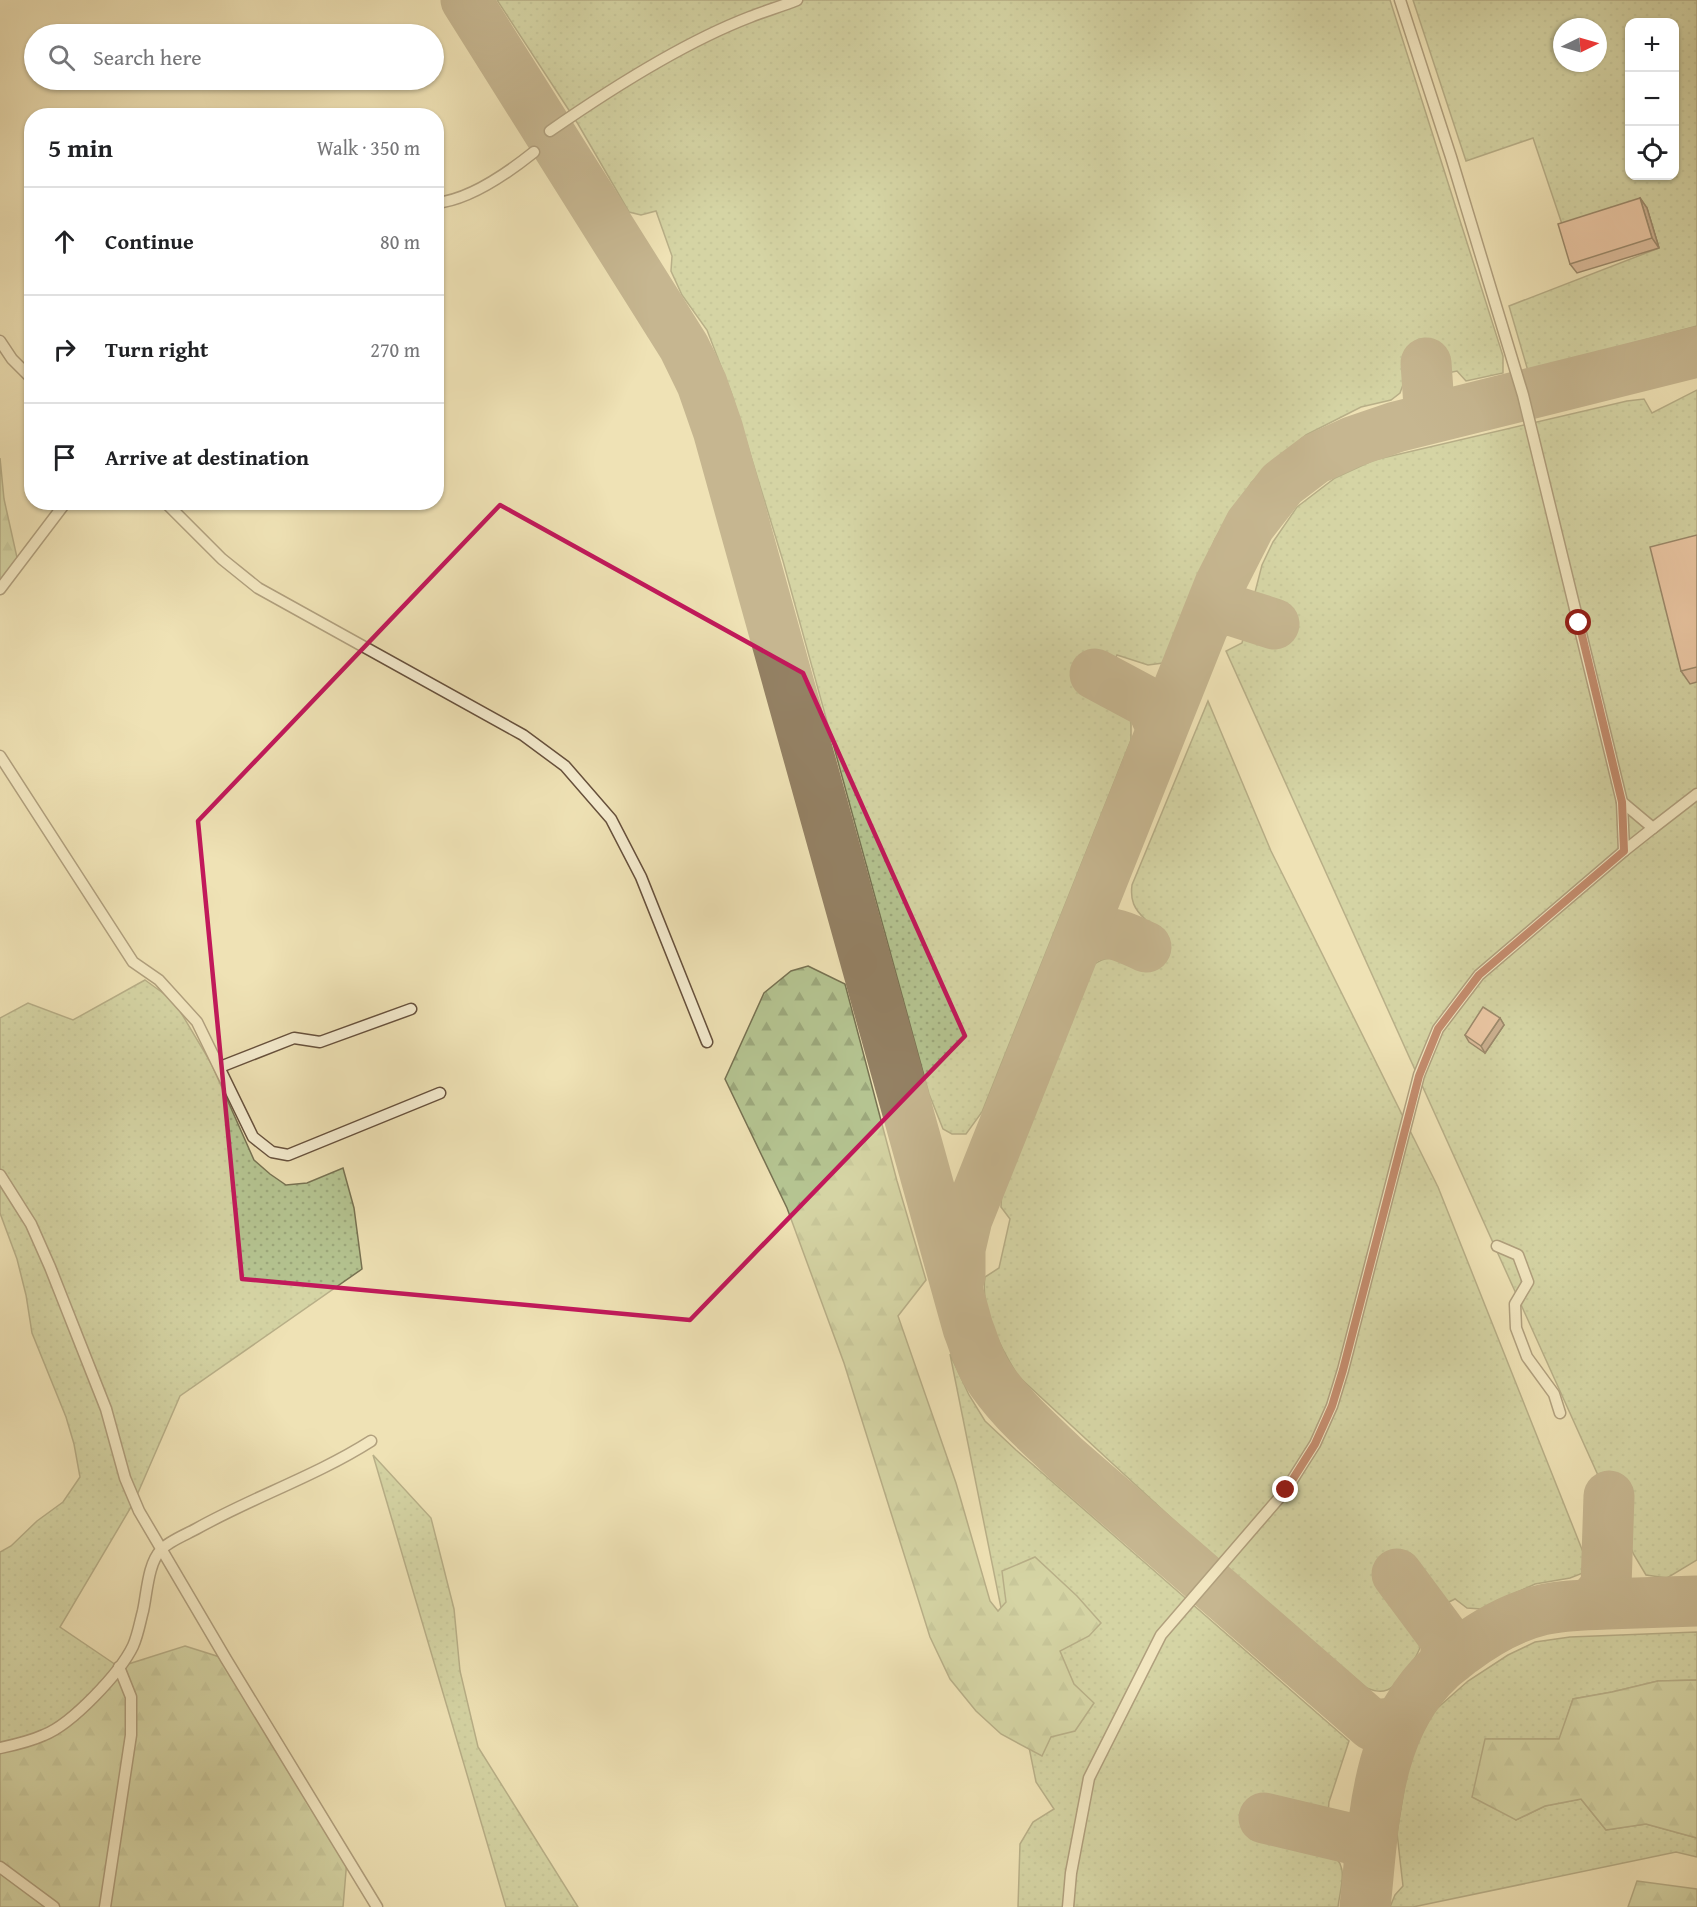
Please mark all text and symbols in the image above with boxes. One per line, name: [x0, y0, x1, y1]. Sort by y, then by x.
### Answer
north arrow: [1553, 18, 1607, 72]
map controls: [1625, 18, 1679, 180]
button: +: [1625, 18, 1679, 72]
search box: [24, 24, 444, 90]
icon: search: [45, 41, 78, 74]
text: Search here: [93, 41, 202, 73]
button: −: [1625, 72, 1679, 126]
button: locate: [1625, 126, 1679, 180]
text: 5 min: [48, 128, 113, 167]
text: Walk · 350 m: [317, 133, 420, 162]
icon: ahead: [48, 225, 81, 258]
text: Continue: [105, 225, 194, 257]
text: 80 m: [380, 227, 420, 256]
icon: right: [48, 333, 81, 366]
text: Turn right: [105, 333, 208, 365]
text: 270 m: [370, 335, 420, 364]
icon: arrive: [48, 441, 81, 474]
text: Arrive at destination: [105, 441, 309, 473]
route start: [1565, 609, 1591, 635]
route end: [1272, 1476, 1298, 1502]

